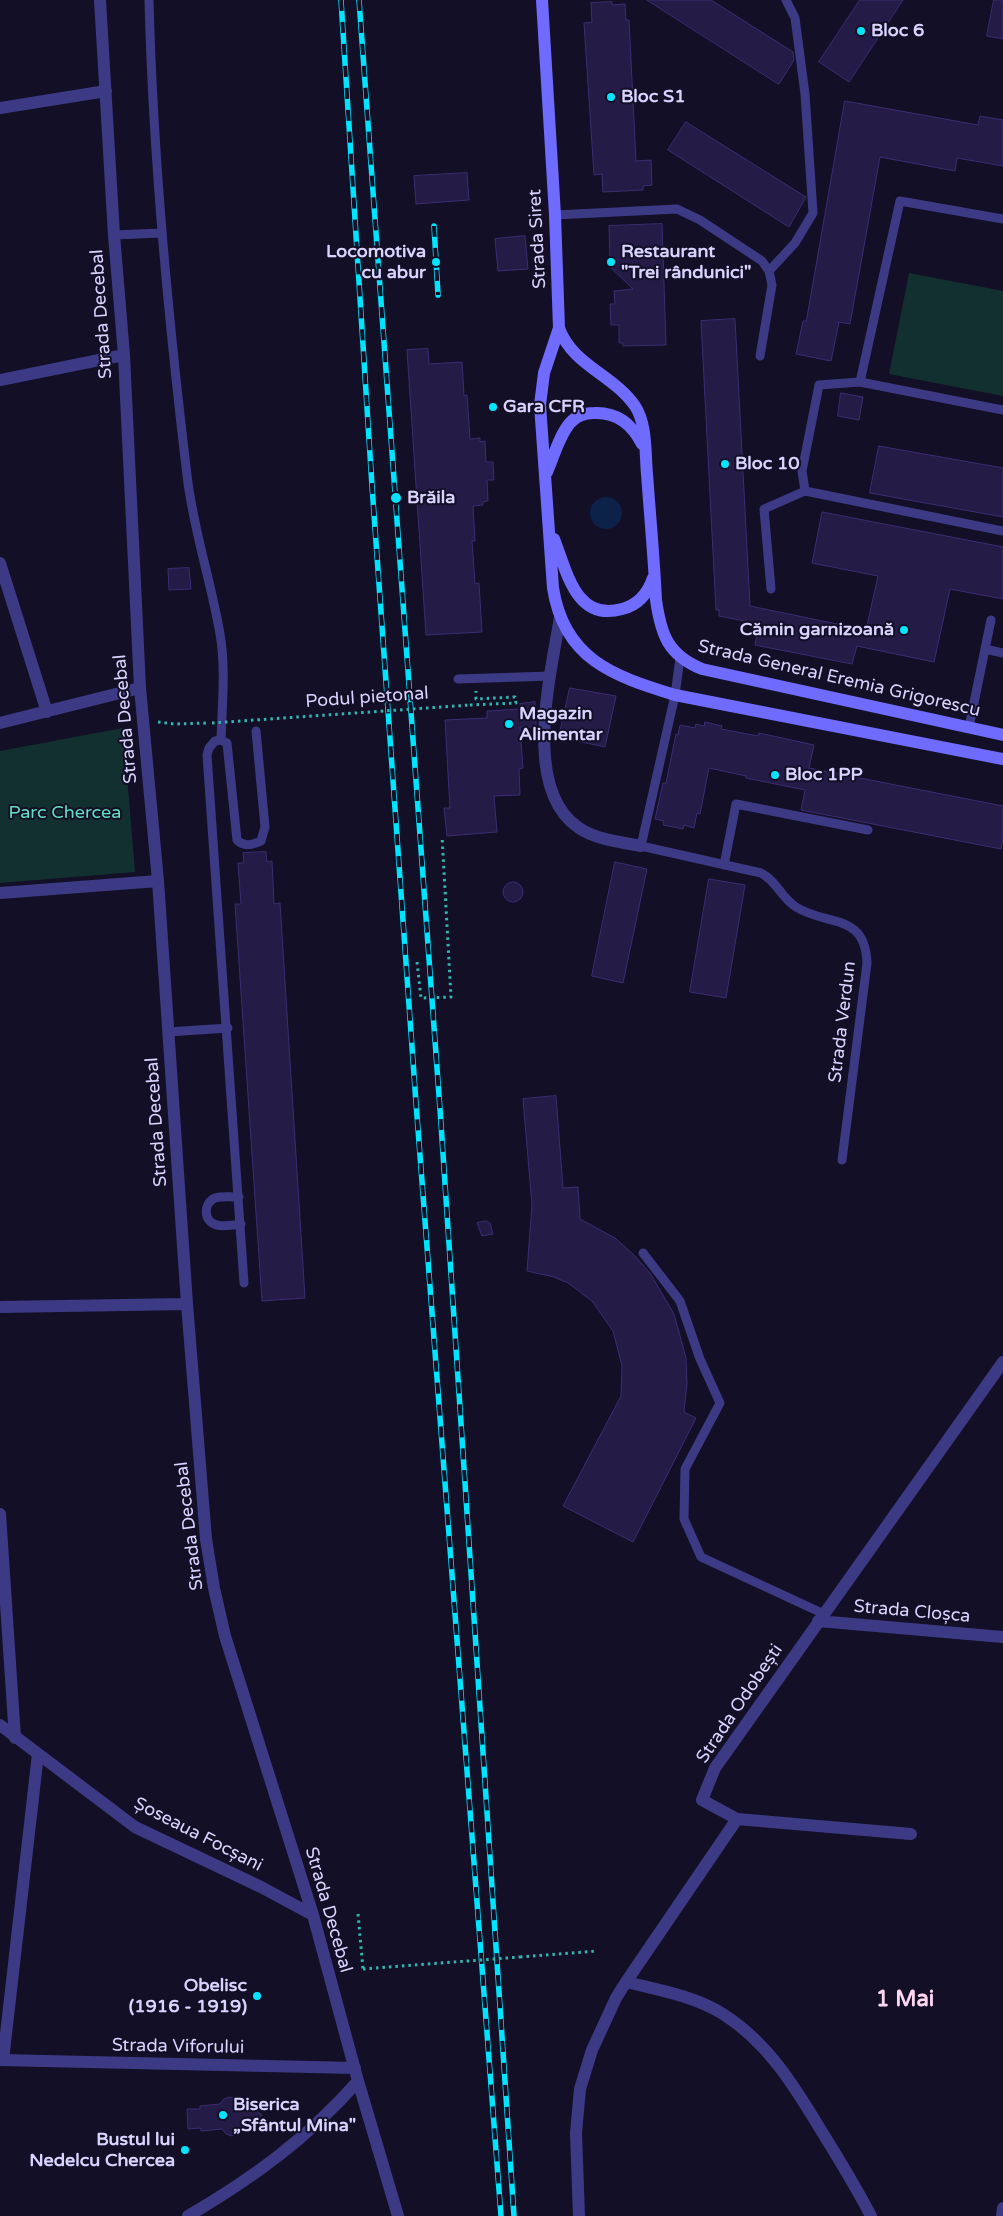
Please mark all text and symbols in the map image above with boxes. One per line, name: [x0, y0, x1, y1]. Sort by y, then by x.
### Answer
place label: Bloc 6: [871, 20, 924, 42]
marker: Bloc 6: [855, 25, 867, 37]
place label: Bloc S1: [621, 86, 685, 108]
marker: Bloc S1: [605, 91, 617, 103]
street label: Strada Siret: [525, 189, 551, 289]
place label: Locomotiva cu abur: [326, 241, 426, 284]
place label: Restaurant "Trei rândunici": [621, 241, 751, 284]
street label: Strada Decebal: [87, 249, 117, 379]
marker: Locomotiva cu abur: [430, 256, 442, 268]
marker: Restaurant "Trei rândunici": [605, 256, 617, 268]
place label: Gara CFR: [503, 396, 585, 418]
marker: Gara CFR: [487, 401, 499, 413]
place label: Bloc 10: [735, 453, 800, 475]
marker: Bloc 10: [719, 458, 731, 470]
place label: Brăila: [407, 487, 455, 509]
marker: Brăila: [389, 491, 403, 505]
place label: Cămin garnizoană: [740, 619, 894, 641]
marker: Cămin garnizoană: [898, 624, 910, 636]
street label: Strada General Eremia Grigorescu: [696, 636, 982, 722]
street label: Strada Decebal: [110, 653, 142, 785]
street label: Podul pietonal: [305, 683, 429, 713]
place label: Magazin Alimentar: [519, 703, 603, 746]
marker: Magazin Alimentar: [503, 718, 515, 730]
place label: Bloc 1PP: [785, 764, 863, 786]
marker: Bloc 1PP: [769, 769, 781, 781]
park label: Parc Chercea: [9, 802, 121, 824]
street label: Strada Verdun: [825, 960, 861, 1084]
street label: Strada Decebal: [142, 1057, 172, 1187]
street label: Strada Decebal: [171, 1460, 209, 1592]
street label: Strada Cloșca: [853, 1596, 971, 1628]
street label: Strada Odobești: [692, 1640, 788, 1768]
street label: Șoseaua Focșani: [130, 1793, 266, 1877]
street label: Strada Decebal: [300, 1845, 356, 1975]
place label: Obelisc (1916 - 1919): [129, 1975, 247, 2018]
district label: 1 Mai: [876, 1987, 934, 2013]
marker: Obelisc (1916 - 1919): [251, 1990, 263, 2002]
street label: Strada Viforului: [112, 2035, 244, 2059]
place label: Biserica „Sfântul Mina": [233, 2094, 356, 2136]
marker: Biserica „Sfântul Mina": [217, 2109, 229, 2121]
place label: Bustul lui Nedelcu Chercea: [29, 2129, 175, 2172]
marker: Bustul lui Nedelcu Chercea: [179, 2144, 191, 2156]

